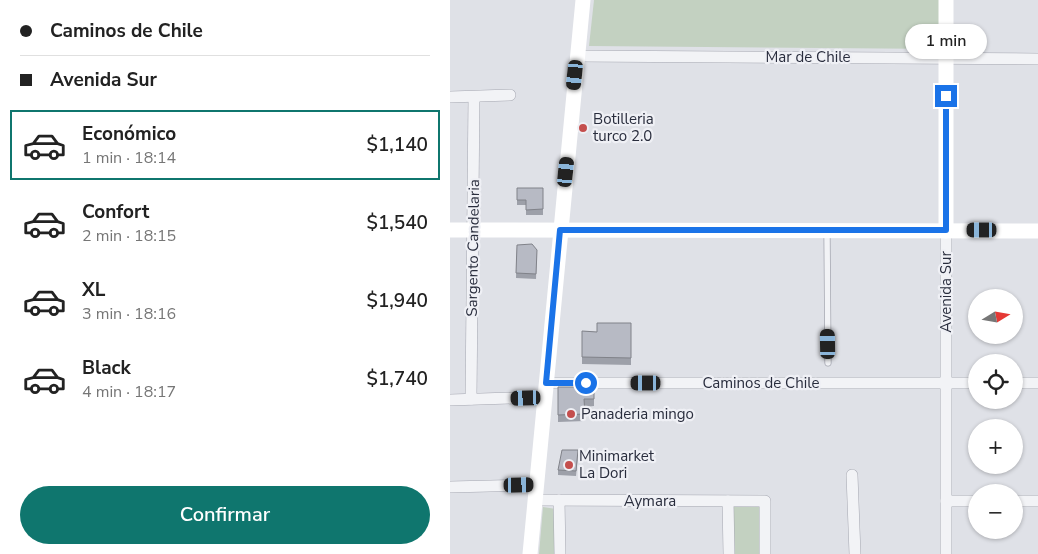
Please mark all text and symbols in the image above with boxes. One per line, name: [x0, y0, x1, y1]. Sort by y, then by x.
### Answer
text: Caminos de Chile: [50, 18, 203, 44]
callout: 1 min: [905, 23, 987, 58]
text: 1 min: [926, 30, 966, 52]
street label: Mar de Chile: [765, 47, 851, 67]
car: [565, 59, 584, 91]
text: Avenida Sur: [50, 67, 157, 93]
route end: [935, 85, 957, 107]
place label: Botilleria turco 2.0: [593, 109, 654, 146]
text: Económico: [82, 121, 176, 147]
marker: Botilleria turco 2.0: [577, 122, 589, 134]
icon: car: [22, 123, 67, 168]
text: $1,140: [366, 132, 428, 158]
text: 1 min · 18:14: [82, 147, 176, 169]
car: [556, 156, 575, 188]
street label: Sargento Candelaria: [462, 179, 484, 317]
text: Confort: [82, 199, 149, 225]
icon: car: [22, 201, 67, 246]
text: $1,540: [366, 210, 428, 236]
car: [967, 223, 997, 238]
text: 2 min · 18:15: [82, 225, 176, 247]
street label: Avenida Sur: [936, 251, 956, 333]
text: XL: [82, 277, 105, 303]
icon: car: [22, 279, 67, 324]
text: $1,940: [366, 288, 428, 314]
north arrow: [968, 289, 1022, 344]
map controls: [968, 289, 1023, 539]
text: 3 min · 18:16: [82, 303, 176, 325]
car: [820, 329, 835, 359]
button: locate: [968, 354, 1023, 409]
text: Black: [82, 355, 131, 381]
icon: car: [22, 357, 67, 402]
text: $1,740: [366, 366, 428, 392]
route start: [575, 372, 597, 394]
street label: Caminos de Chile: [702, 373, 820, 393]
car: [631, 376, 661, 391]
text: 4 min · 18:17: [82, 381, 176, 403]
car: [510, 390, 541, 406]
place label: Panaderia mingo: [581, 404, 694, 424]
marker: Panaderia mingo: [565, 408, 577, 420]
button: +: [968, 419, 1023, 474]
place label: Minimarket La Dori: [579, 446, 655, 483]
marker: Minimarket La Dori: [563, 459, 575, 471]
car: [503, 477, 534, 493]
button: −: [968, 484, 1023, 539]
button: Confirmar: [20, 486, 430, 544]
street label: Aymara: [624, 491, 676, 511]

